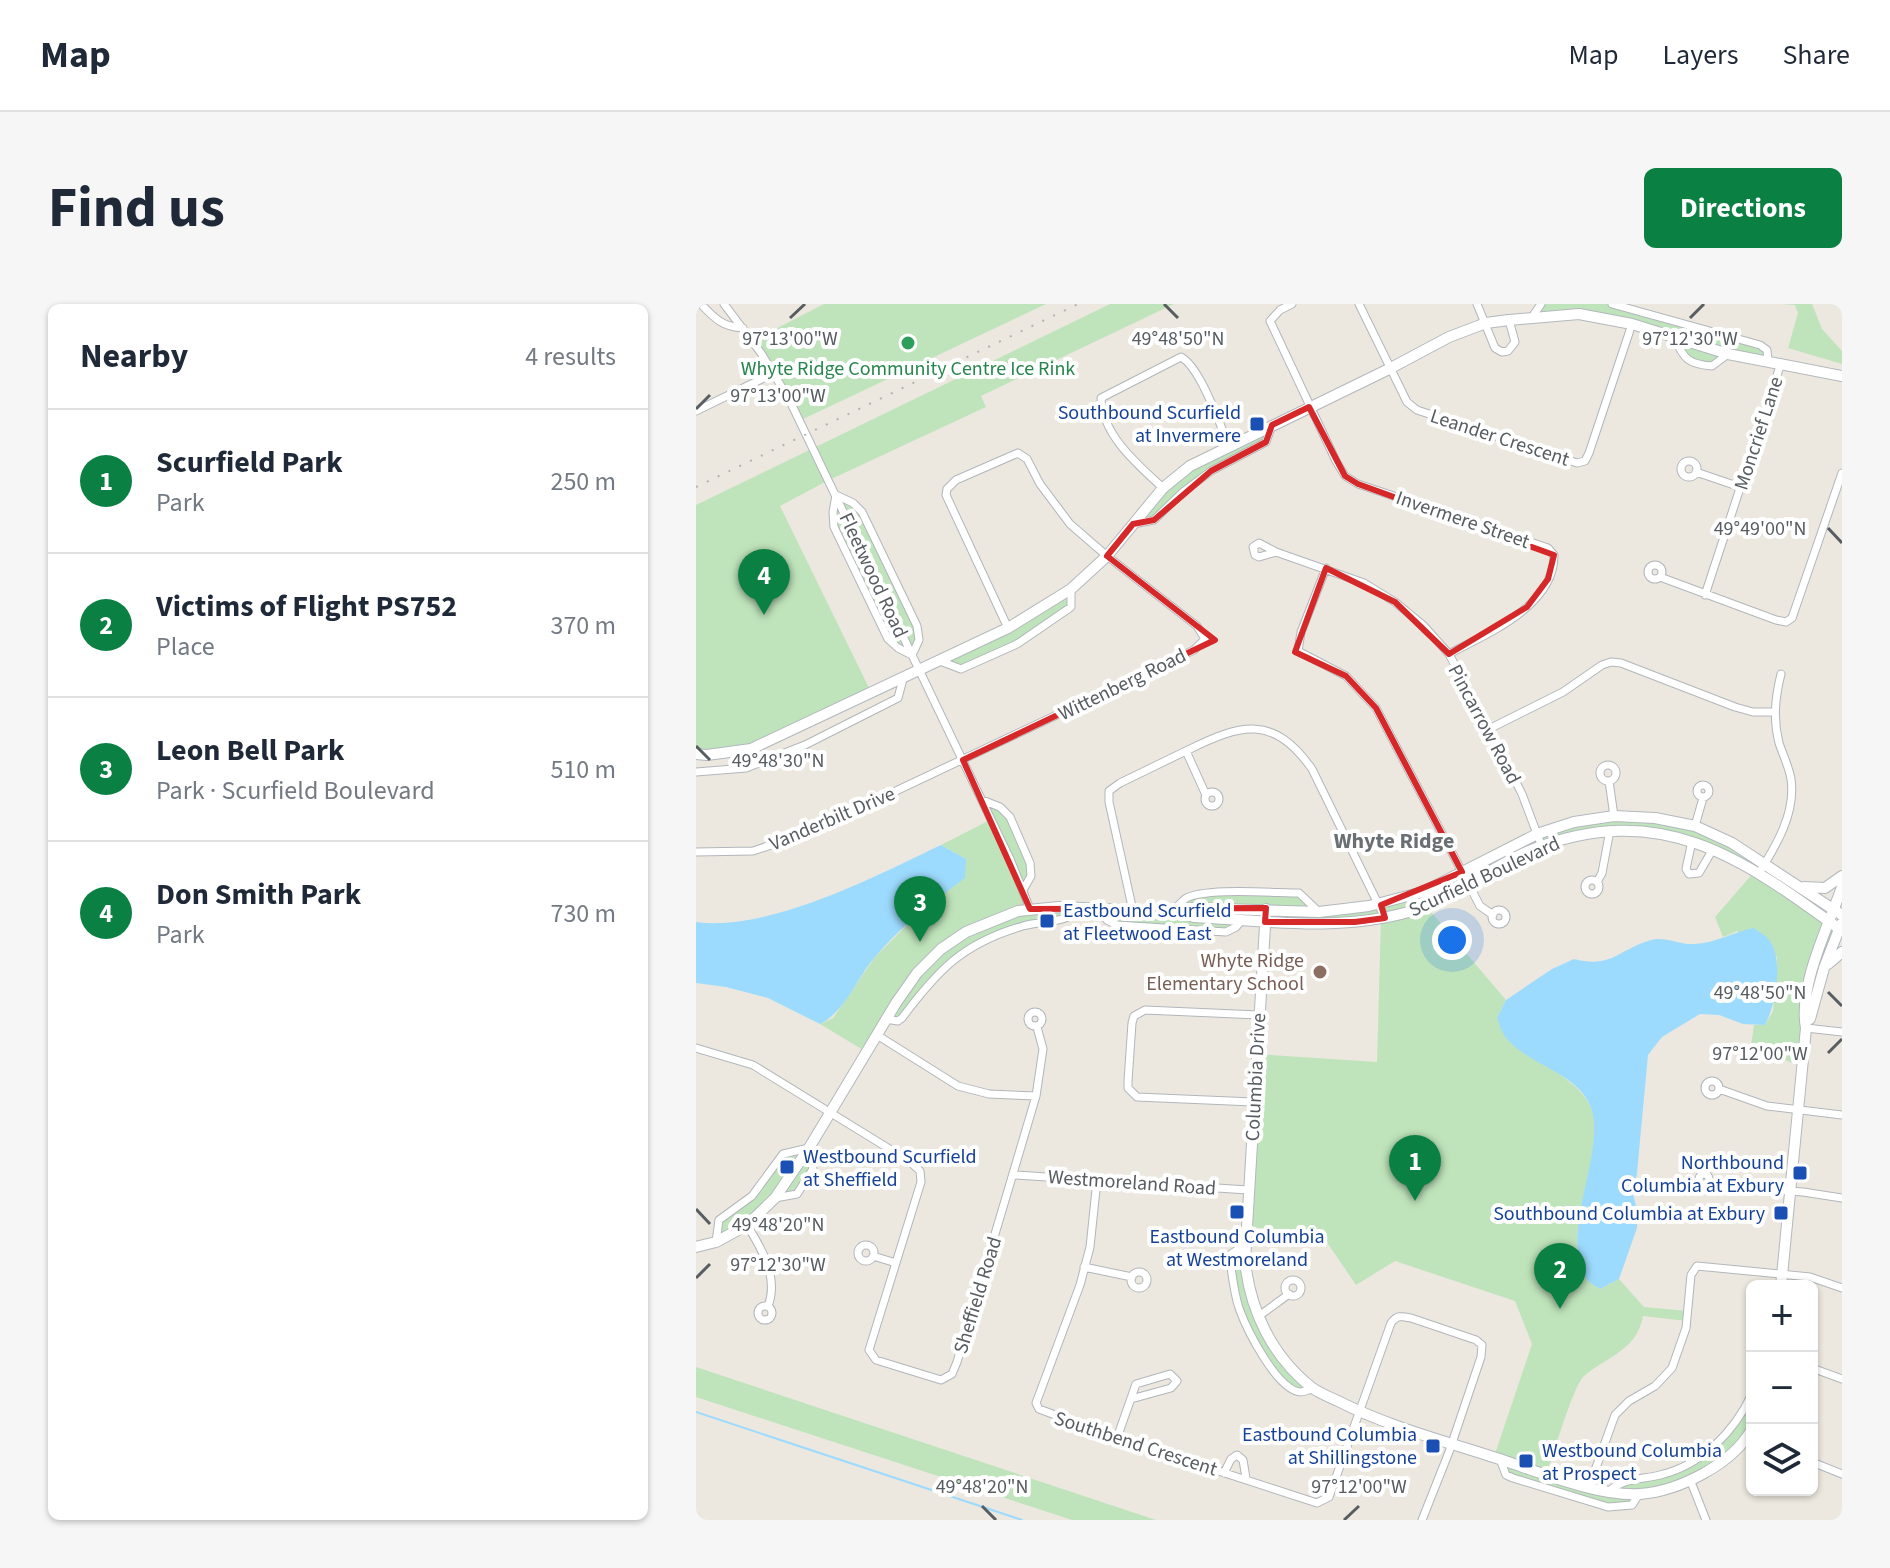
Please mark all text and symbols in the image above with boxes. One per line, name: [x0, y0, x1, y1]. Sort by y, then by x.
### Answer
text: Map: [40, 28, 111, 82]
text: Map: [1568, 35, 1618, 75]
text: Layers: [1662, 35, 1738, 75]
text: Share: [1782, 35, 1850, 75]
button: Directions: [1644, 168, 1842, 248]
text: Find us: [48, 169, 225, 248]
text: 97°13'00"W: [742, 325, 838, 353]
text: 49°48'50"N: [1132, 325, 1224, 353]
text: 97°12'30"W: [1642, 325, 1738, 353]
text: Nearby: [80, 332, 188, 381]
marker: Whyte Ridge Community Centre Ice Rink: [899, 334, 917, 352]
text: 4 results: [525, 338, 616, 375]
place label: Whyte Ridge Community Centre Ice Rink: [741, 355, 1075, 383]
street label: Moncrief Lane: [1727, 373, 1790, 494]
text: 97°13'00"W: [730, 382, 826, 410]
place label: Southbound Scurfield at Invermere: [1058, 399, 1241, 450]
street label: Leander Crescent: [1426, 402, 1573, 474]
marker: Southbound Scurfield at Invermere: [1248, 415, 1266, 433]
text: Scurfield Park: [156, 441, 343, 484]
text: 1: [99, 463, 113, 500]
text: 250 m: [550, 463, 616, 500]
text: Park: [156, 484, 205, 521]
street label: Invermere Street: [1392, 484, 1533, 556]
street label: Fleetwood Road: [832, 508, 914, 643]
text: 49°49'00"N: [1714, 515, 1806, 543]
pin: 4: [738, 549, 790, 615]
text: Victims of Flight PS752: [156, 585, 457, 628]
text: 2: [99, 607, 113, 644]
text: 370 m: [550, 607, 616, 644]
text: Place: [156, 628, 215, 665]
street label: Wittenberg Road: [1054, 642, 1191, 728]
street label: Pincarrow Road: [1441, 660, 1527, 789]
text: Leon Bell Park: [156, 729, 344, 772]
text: 49°48'30"N: [732, 747, 824, 775]
text: 3: [99, 751, 113, 788]
text: 510 m: [550, 751, 616, 788]
text: Park · Scurfield Boulevard: [156, 772, 435, 809]
street label: Vanderbilt Drive: [765, 780, 900, 858]
district label: Whyte Ridge: [1334, 825, 1454, 857]
street label: Scurfield Boulevard: [1404, 830, 1565, 924]
text: Don Smith Park: [156, 873, 361, 916]
pin: 3: [894, 876, 946, 942]
text: 4: [99, 895, 113, 932]
text: 730 m: [550, 895, 616, 932]
place label: Eastbound Scurfield at Fleetwood East: [1063, 897, 1232, 948]
marker: Eastbound Scurfield at Fleetwood East: [1038, 912, 1056, 930]
text: Park: [156, 916, 205, 953]
your location: [1432, 920, 1472, 960]
place label: Whyte Ridge Elementary School: [1146, 947, 1304, 998]
marker: Whyte Ridge Elementary School: [1311, 963, 1329, 981]
text: 49°48'50"N: [1714, 979, 1806, 1007]
street label: Columbia Drive: [1239, 1012, 1273, 1142]
text: 97°12'00"W: [1712, 1040, 1808, 1068]
pin: 1: [1389, 1135, 1441, 1201]
place label: Westbound Scurfield at Sheffield: [803, 1143, 977, 1194]
place label: Northbound Columbia at Exbury: [1621, 1149, 1785, 1200]
marker: Westbound Scurfield at Sheffield: [778, 1158, 796, 1176]
street label: Westmoreland Road: [1047, 1163, 1217, 1203]
marker: Northbound Columbia at Exbury: [1791, 1164, 1809, 1182]
place label: Southbound Columbia at Exbury: [1493, 1200, 1766, 1228]
marker: Eastbound Columbia at Westmoreland: [1228, 1203, 1246, 1221]
marker: Southbound Columbia at Exbury: [1772, 1204, 1790, 1222]
text: 49°48'20"N: [732, 1211, 824, 1239]
place label: Eastbound Columbia at Westmoreland: [1149, 1223, 1325, 1274]
street label: Sheffield Road: [947, 1233, 1009, 1357]
pin: 2: [1534, 1243, 1586, 1309]
text: 97°12'30"W: [730, 1251, 826, 1279]
map controls: [1746, 1280, 1818, 1496]
button: +: [1746, 1280, 1818, 1352]
button: −: [1746, 1352, 1818, 1424]
street label: Southbend Crescent: [1051, 1404, 1221, 1484]
place label: Eastbound Columbia at Shillingstone: [1242, 1421, 1417, 1472]
button: layers: [1746, 1424, 1818, 1496]
marker: Eastbound Columbia at Shillingstone: [1424, 1437, 1442, 1455]
place label: Westbound Columbia at Prospect: [1542, 1437, 1722, 1488]
marker: Westbound Columbia at Prospect: [1517, 1452, 1535, 1470]
text: 49°48'20"N: [936, 1473, 1028, 1501]
text: 97°12'00"W: [1311, 1473, 1407, 1501]

